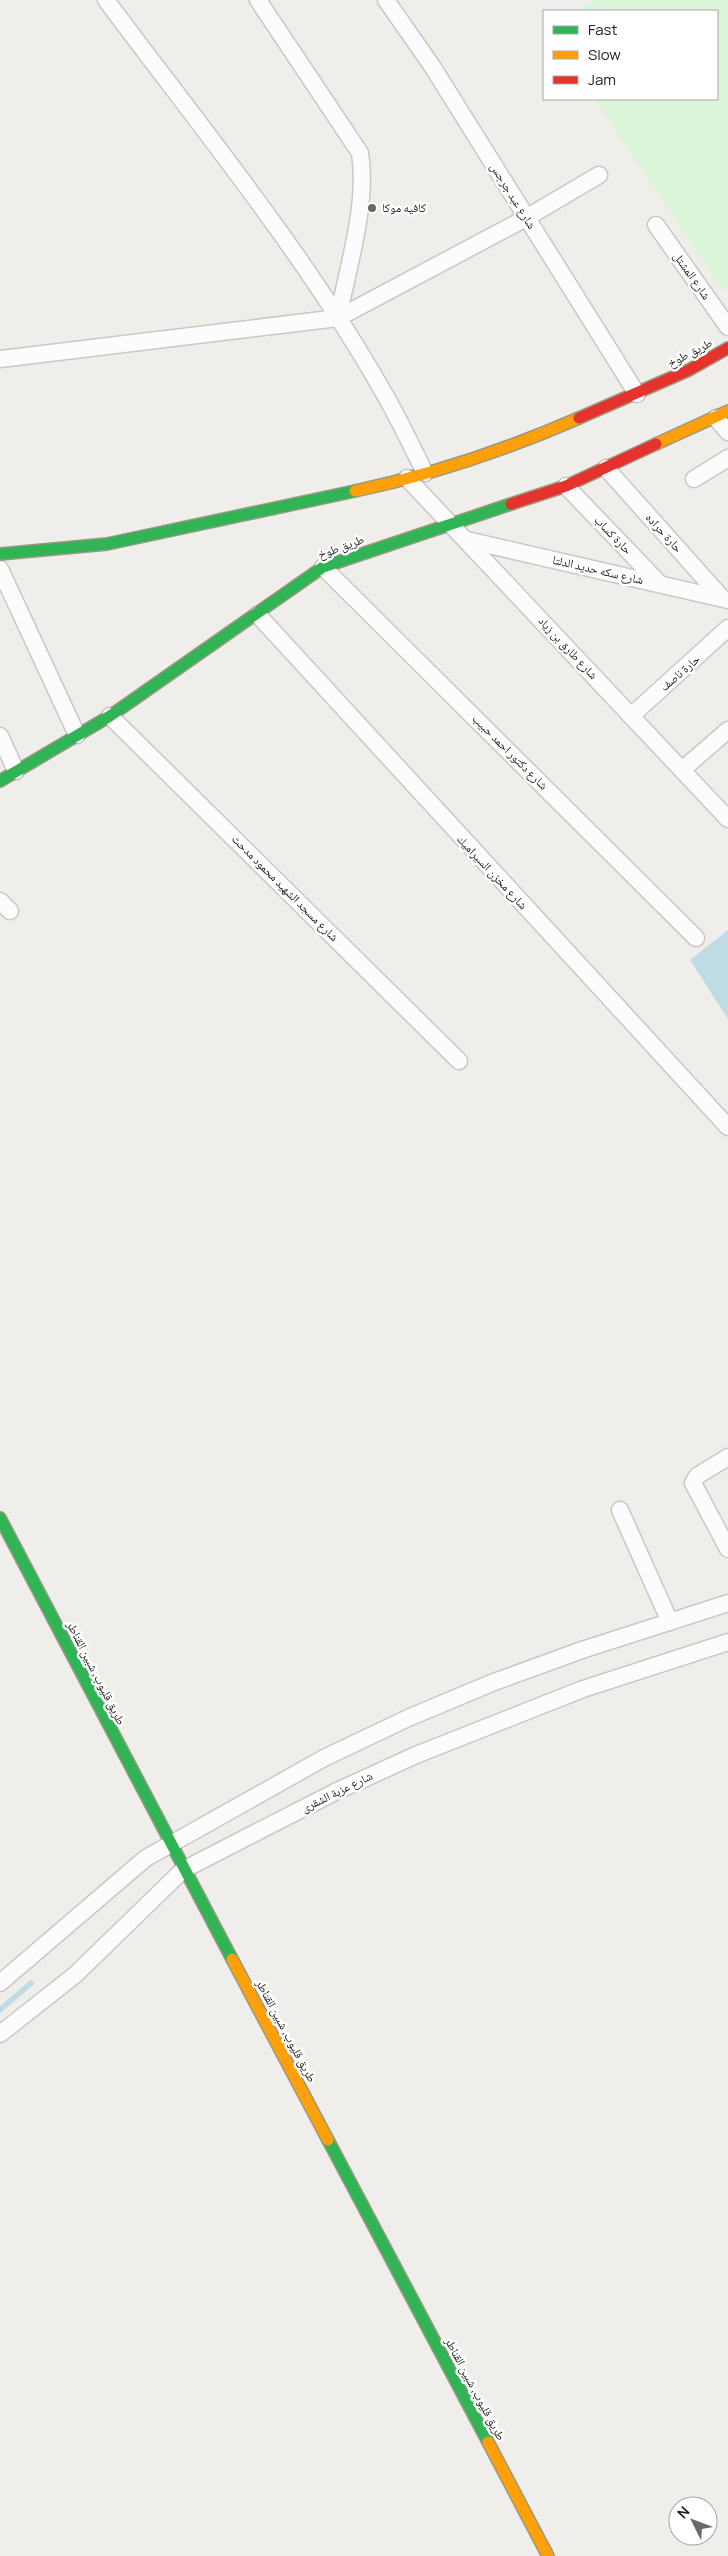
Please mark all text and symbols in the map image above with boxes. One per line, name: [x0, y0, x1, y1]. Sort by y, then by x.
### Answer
legend: [543, 10, 718, 100]
text: Fast: [588, 19, 617, 40]
text: Slow: [588, 44, 621, 65]
text: Jam: [588, 69, 616, 90]
street label: شارع عبد جرجس: [486, 159, 541, 232]
place label: كافيه موكا: [382, 199, 426, 216]
marker: كافيه موكا: [366, 202, 378, 214]
street label: شارع المشتل: [670, 248, 715, 303]
street label: طريق طوخ: [665, 334, 715, 371]
street label: حارة حراده: [642, 509, 687, 556]
street label: حارة كساب: [591, 512, 636, 558]
street label: طريق طوخ: [315, 530, 366, 563]
street label: شارع سكه حديد الدلتا: [551, 551, 645, 588]
street label: شارع طارق بن زياد: [535, 612, 602, 683]
street label: حارة ناصف: [656, 650, 704, 695]
street label: شارع دكتور احمد حبيب: [469, 710, 552, 793]
street label: شارع مسجد الشهيد محمود مدحت: [228, 830, 343, 945]
street label: شارع مخزن السيراميك: [453, 830, 532, 913]
street label: طريق قليوب, شبين القناطر: [62, 1617, 130, 1728]
street label: شارع عزبة الشقرى: [298, 1767, 375, 1816]
street label: طريق قليوب, شبين القناطر: [252, 1975, 321, 2085]
street label: طريق قليوب, شبين القناطر: [441, 2333, 510, 2443]
north arrow: [668, 2496, 718, 2546]
text: N: [673, 2502, 693, 2522]

